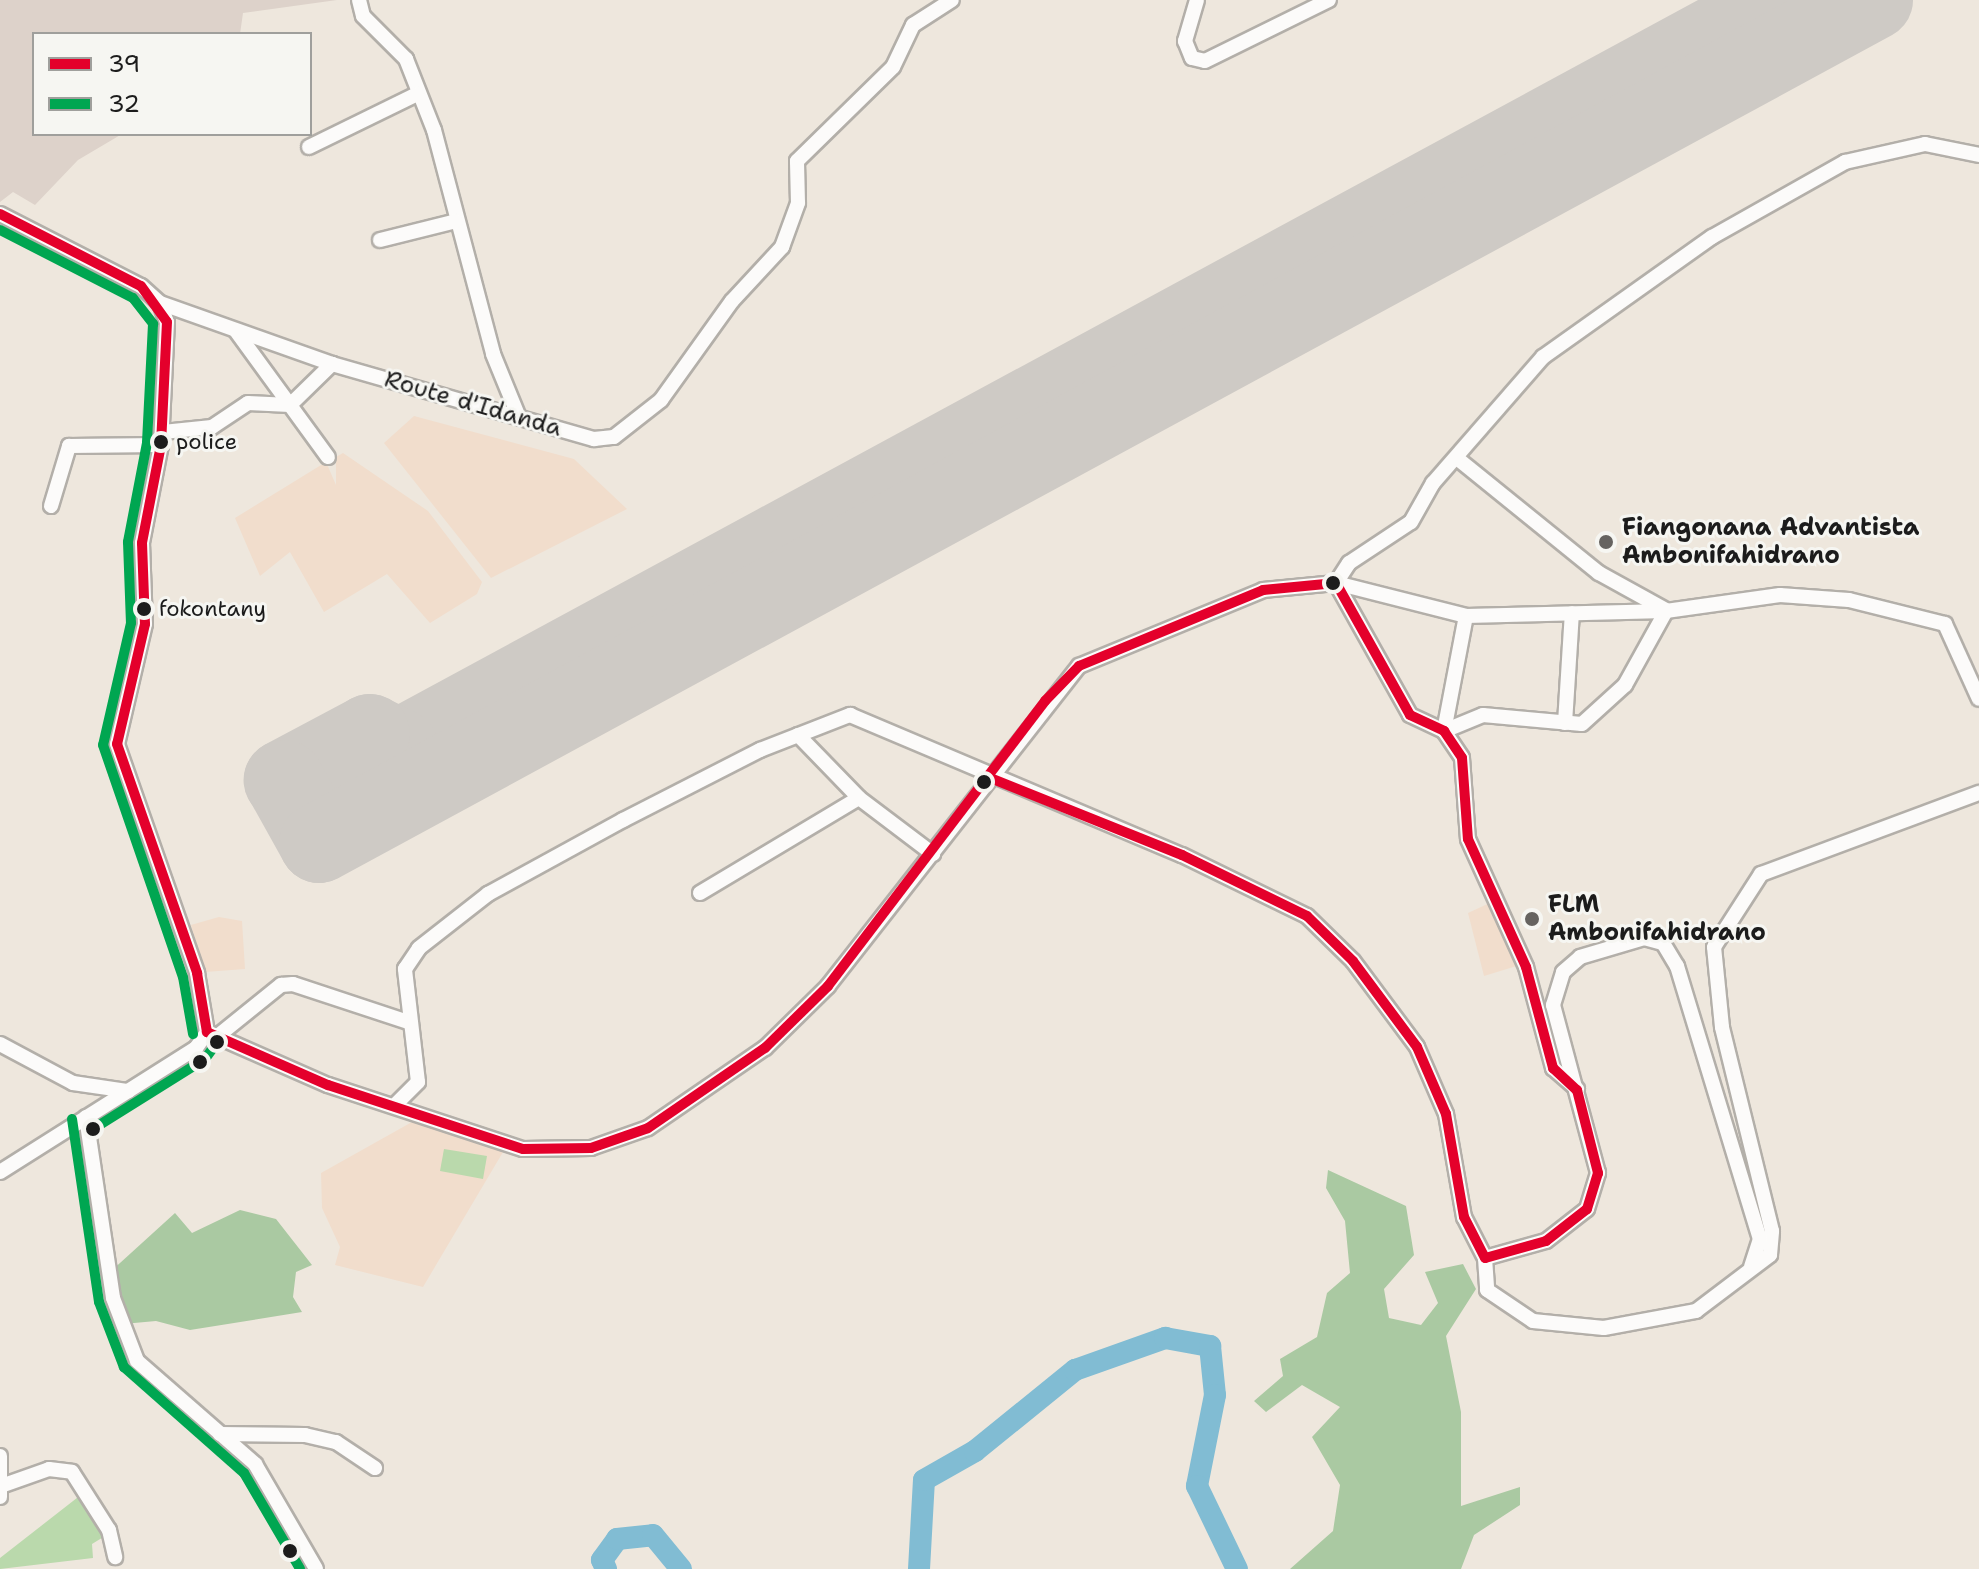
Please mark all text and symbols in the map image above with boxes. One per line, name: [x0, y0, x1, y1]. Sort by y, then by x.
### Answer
legend: [32, 32, 312, 136]
text: 39: [108, 48, 140, 80]
text: 32: [108, 88, 140, 120]
street label: Route d'Idanda: [381, 365, 565, 443]
place label: police: [176, 429, 237, 455]
marker: police: [153, 434, 169, 450]
place label: Fiangonana Advantista Ambonifahidrano: [1622, 514, 1919, 570]
marker: Fiangonana Advantista Ambonifahidrano: [1597, 533, 1615, 551]
unlabelled marker: [1325, 575, 1341, 591]
place label: fokontany: [159, 596, 266, 622]
marker: fokontany: [136, 601, 152, 617]
unlabelled marker: [976, 774, 992, 790]
place label: FLM Ambonifahidrano: [1548, 891, 1766, 947]
marker: FLM Ambonifahidrano: [1523, 910, 1541, 928]
unlabelled marker: [209, 1034, 225, 1050]
unlabelled marker: [192, 1054, 208, 1070]
unlabelled marker: [85, 1121, 101, 1137]
unlabelled marker: [282, 1543, 298, 1559]

